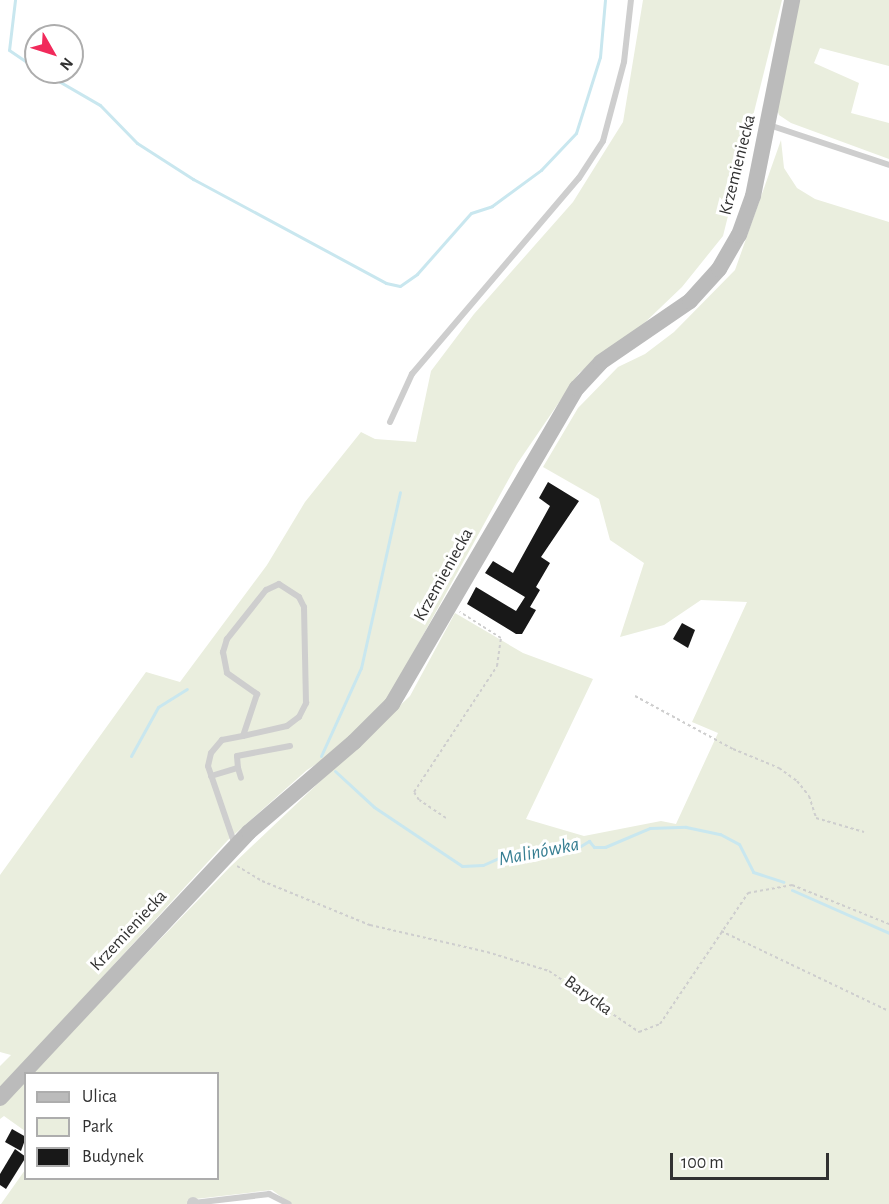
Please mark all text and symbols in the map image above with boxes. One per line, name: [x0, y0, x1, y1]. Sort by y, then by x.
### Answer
north arrow: [24, 24, 84, 84]
text: N: [57, 55, 76, 73]
street label: Krzemieniecka: [715, 112, 761, 218]
street label: Krzemieniecka: [410, 525, 478, 625]
water label: Malinówka: [497, 832, 581, 872]
street label: Krzemieniecka: [86, 886, 172, 976]
street label: Barycka: [560, 971, 616, 1021]
legend: [24, 1072, 219, 1180]
text: Ulica: [82, 1088, 117, 1106]
text: Park: [82, 1118, 113, 1136]
scale bar: [673, 1141, 832, 1179]
text: Budynek: [82, 1148, 144, 1166]
text: 100 m: [681, 1154, 724, 1172]

